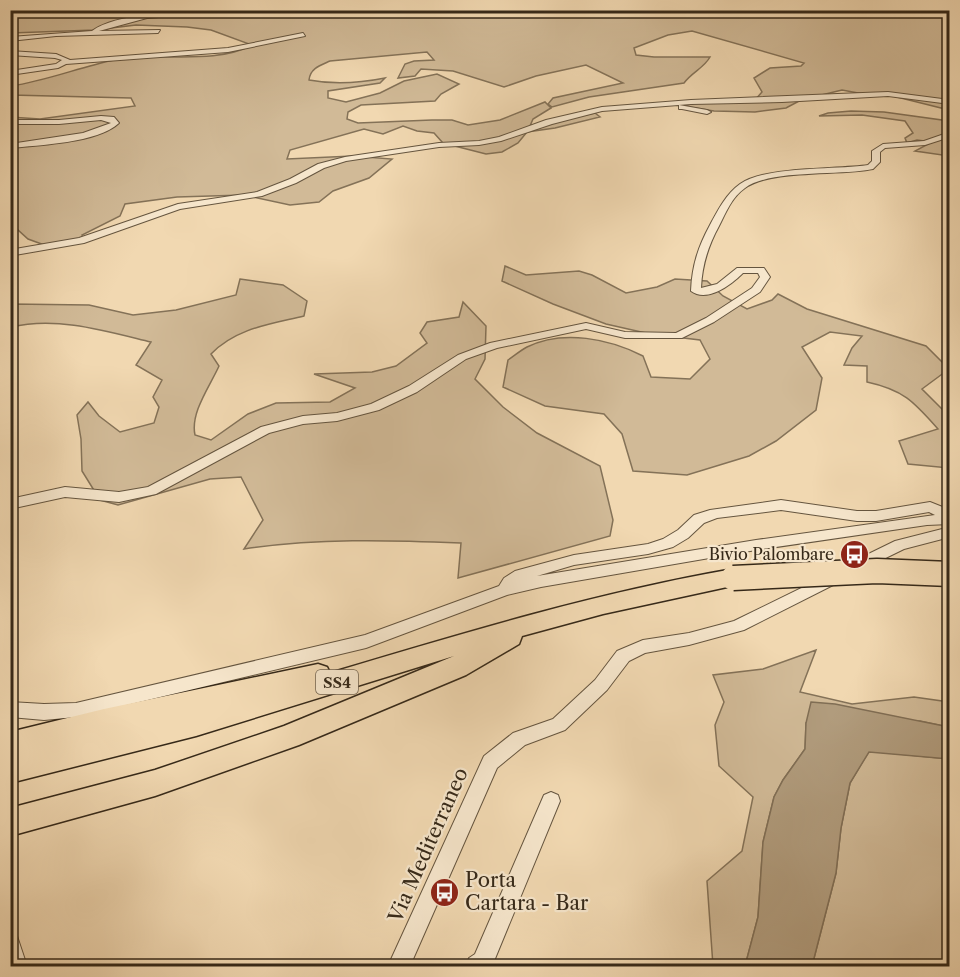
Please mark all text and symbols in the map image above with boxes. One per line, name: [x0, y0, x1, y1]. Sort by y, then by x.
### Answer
bus stop icon: Bivio Palombare: [839, 538, 871, 570]
place label: Bivio Palombare: [709, 544, 834, 564]
road number: SS4: [316, 670, 358, 694]
street label: Via Mediterraneo: [383, 764, 473, 927]
place label: Porta Cartara - Bar: [465, 868, 589, 915]
bus stop icon: Porta Cartara - Bar: [428, 876, 460, 908]

